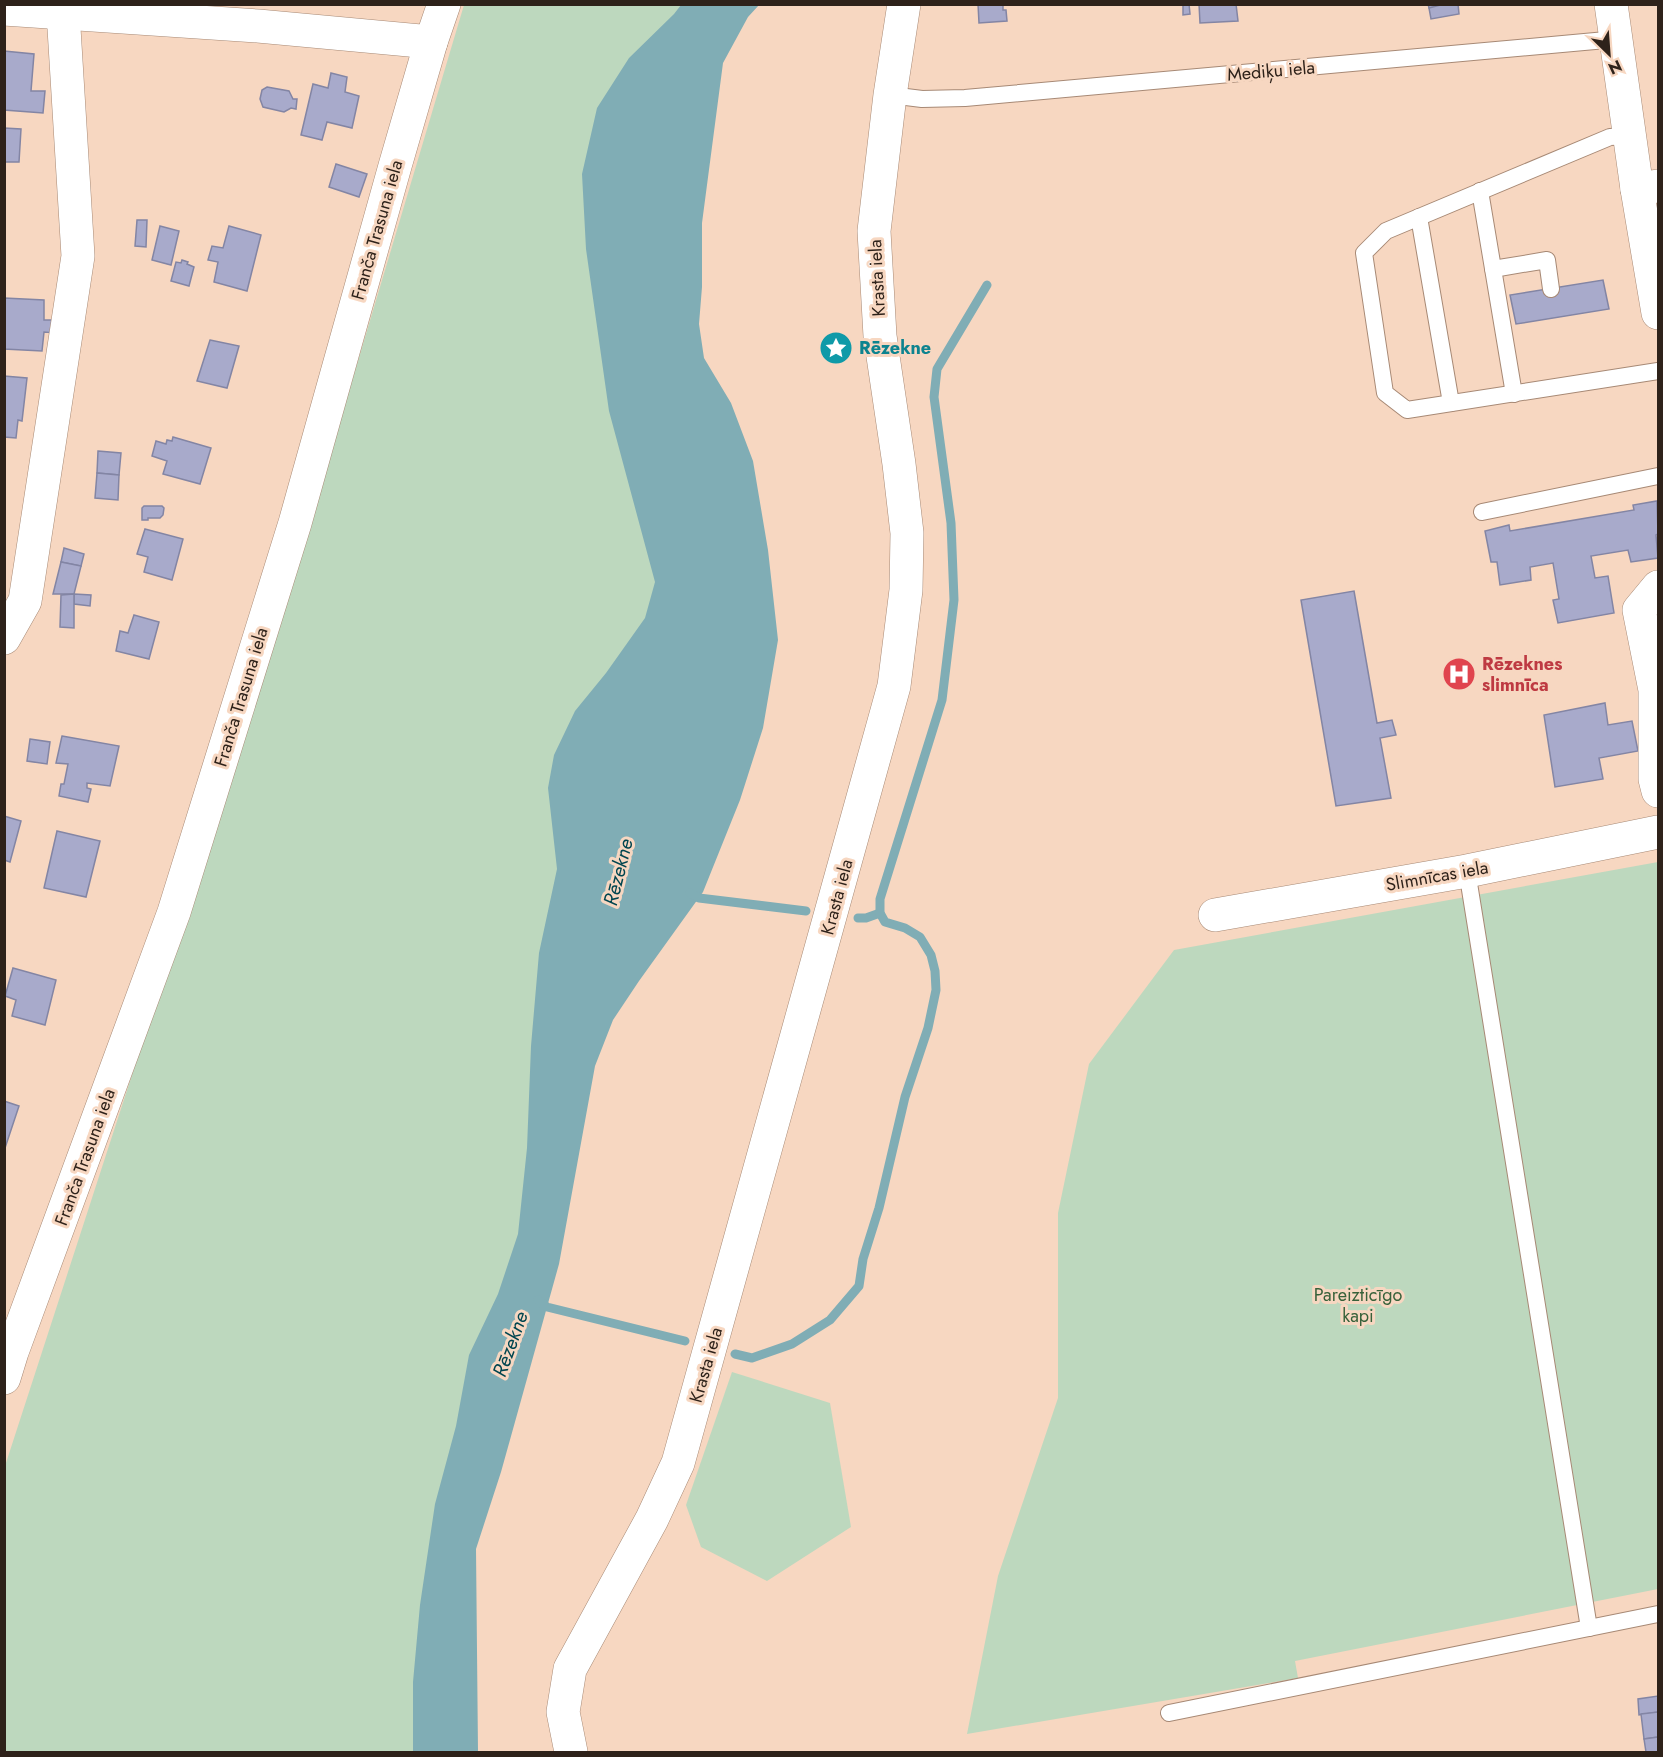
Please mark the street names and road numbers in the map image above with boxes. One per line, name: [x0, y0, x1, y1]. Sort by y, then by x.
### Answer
street label: Mediķu iela: [1226, 54, 1316, 88]
street label: Franča Trasuna iela: [345, 157, 409, 303]
street label: Krasta iela: [862, 239, 892, 317]
street label: Franča Trasuna iela: [207, 624, 275, 770]
street label: Slimnīcas iela: [1384, 854, 1490, 898]
street label: Krasta iela: [814, 856, 860, 938]
street label: Franča Trasuna iela: [48, 1085, 122, 1229]
street label: Krasta iela: [683, 1324, 729, 1406]

